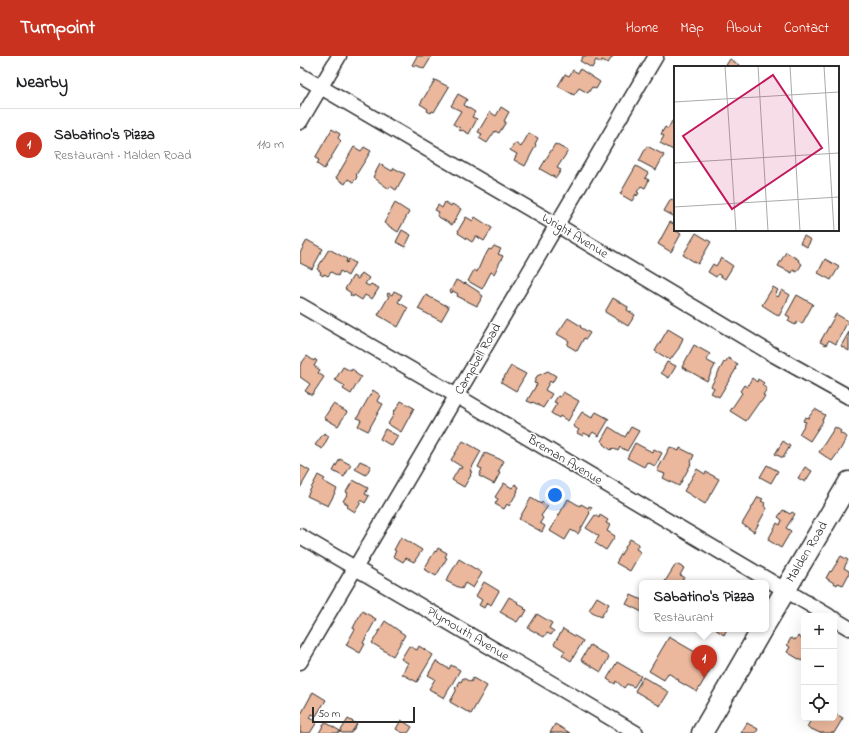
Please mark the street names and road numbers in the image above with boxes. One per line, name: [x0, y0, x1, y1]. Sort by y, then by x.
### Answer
street label: Wright Avenue: [538, 209, 612, 264]
street label: Campbell Road: [450, 319, 506, 398]
street label: Breman Avenue: [523, 430, 606, 490]
street label: Malden Road: [781, 517, 833, 586]
street label: Plymouth Avenue: [423, 602, 513, 667]

